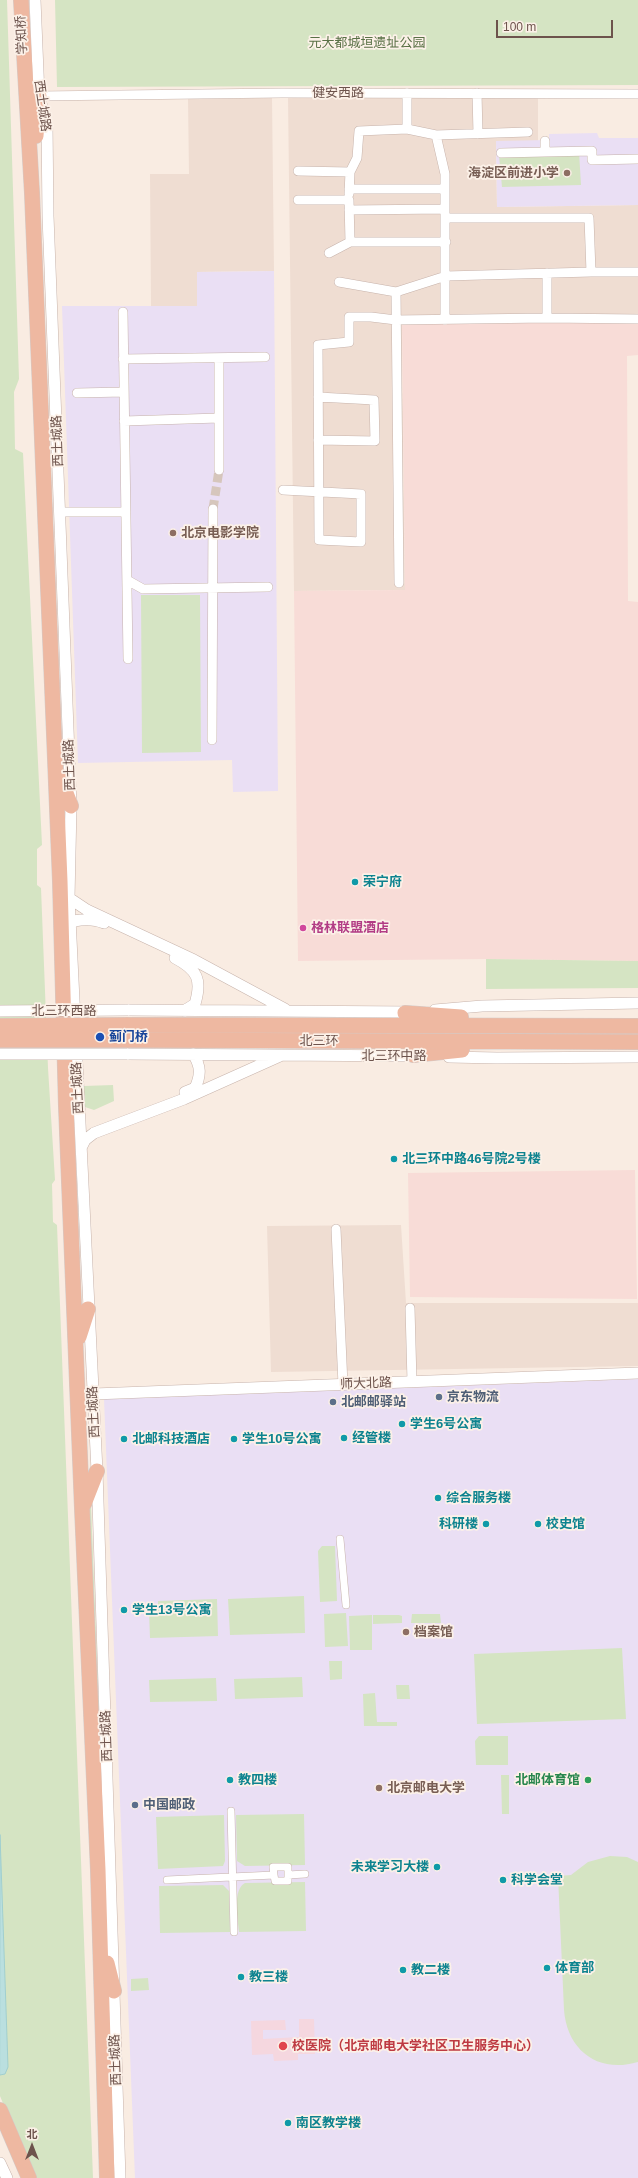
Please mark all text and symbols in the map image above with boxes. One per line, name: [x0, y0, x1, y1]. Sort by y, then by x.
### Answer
scale bar: [498, 12, 615, 38]
street label: 学知桥: [13, 15, 31, 55]
text: 100 m: [503, 20, 536, 34]
park label: 元大都城垣遗址公园: [309, 35, 425, 51]
street label: 西土城路: [31, 79, 53, 133]
street label: 健安西路: [312, 85, 364, 101]
place label: 海淀区前进小学: [468, 165, 559, 181]
marker: 海淀区前进小学: [562, 168, 572, 178]
street label: 西土城路: [49, 415, 67, 467]
place label: 北京电影学院: [181, 525, 259, 541]
marker: 北京电影学院: [168, 528, 178, 538]
street label: 西土城路: [61, 739, 79, 791]
place label: 荣宁府: [363, 874, 402, 890]
marker: 荣宁府: [350, 877, 360, 887]
place label: 格林联盟酒店: [311, 920, 389, 936]
marker: 格林联盟酒店: [298, 923, 308, 933]
street label: 北三环西路: [32, 1003, 96, 1019]
place label: 蓟门桥: [109, 1029, 148, 1045]
marker: 蓟门桥: [94, 1031, 106, 1043]
street label: 北三环: [300, 1033, 338, 1049]
street label: 北三环中路: [362, 1048, 426, 1064]
street label: 西土城路: [69, 1062, 87, 1114]
place label: 北三环中路46号院2号楼: [402, 1151, 541, 1167]
marker: 北三环中路46号院2号楼: [389, 1154, 399, 1164]
street label: 师大北路: [340, 1375, 392, 1393]
street label: 西土城路: [85, 1386, 103, 1438]
place label: 京东物流: [447, 1389, 499, 1405]
marker: 京东物流: [434, 1392, 444, 1402]
place label: 北邮邮驿站: [341, 1394, 406, 1410]
marker: 北邮邮驿站: [328, 1397, 338, 1407]
place label: 学生6号公寓: [410, 1416, 482, 1432]
marker: 学生6号公寓: [397, 1419, 407, 1429]
place label: 经管楼: [352, 1430, 391, 1446]
place label: 北邮科技酒店: [132, 1431, 210, 1447]
place label: 学生10号公寓: [242, 1431, 321, 1447]
marker: 经管楼: [339, 1433, 349, 1443]
marker: 北邮科技酒店: [119, 1434, 129, 1444]
marker: 学生10号公寓: [229, 1434, 239, 1444]
place label: 综合服务楼: [446, 1490, 511, 1506]
marker: 综合服务楼: [433, 1493, 443, 1503]
place label: 科研楼: [439, 1516, 478, 1532]
place label: 校史馆: [546, 1516, 585, 1532]
marker: 科研楼: [481, 1519, 491, 1529]
marker: 校史馆: [533, 1519, 543, 1529]
place label: 学生13号公寓: [132, 1602, 211, 1618]
marker: 学生13号公寓: [119, 1605, 129, 1615]
place label: 档案馆: [414, 1624, 453, 1640]
marker: 档案馆: [401, 1627, 411, 1637]
street label: 西土城路: [98, 1710, 116, 1762]
place label: 教四楼: [238, 1772, 277, 1788]
place label: 北邮体育馆: [515, 1772, 580, 1788]
marker: 教四楼: [225, 1775, 235, 1785]
marker: 北邮体育馆: [583, 1775, 593, 1785]
place label: 北京邮电大学: [387, 1780, 465, 1796]
marker: 北京邮电大学: [374, 1783, 384, 1793]
place label: 中国邮政: [143, 1797, 195, 1813]
marker: 中国邮政: [130, 1800, 140, 1810]
place label: 未来学习大楼: [351, 1859, 429, 1875]
marker: 未来学习大楼: [432, 1862, 442, 1872]
place label: 科学会堂: [511, 1872, 563, 1888]
marker: 科学会堂: [498, 1875, 508, 1885]
place label: 体育部: [555, 1960, 594, 1976]
place label: 教二楼: [411, 1962, 450, 1978]
marker: 体育部: [542, 1963, 552, 1973]
marker: 教二楼: [398, 1965, 408, 1975]
place label: 教三楼: [249, 1969, 288, 1985]
marker: 教三楼: [236, 1972, 246, 1982]
street label: 西土城路: [107, 2034, 125, 2086]
place label: 校医院（北京邮电大学社区卫生服务中心）: [292, 2038, 539, 2054]
marker: 校医院（北京邮电大学社区卫生服务中心）: [277, 2040, 289, 2052]
place label: 南区教学楼: [296, 2115, 361, 2131]
marker: 南区教学楼: [283, 2118, 293, 2128]
north arrow: [12, 2126, 52, 2166]
text: 北: [27, 2128, 38, 2140]

